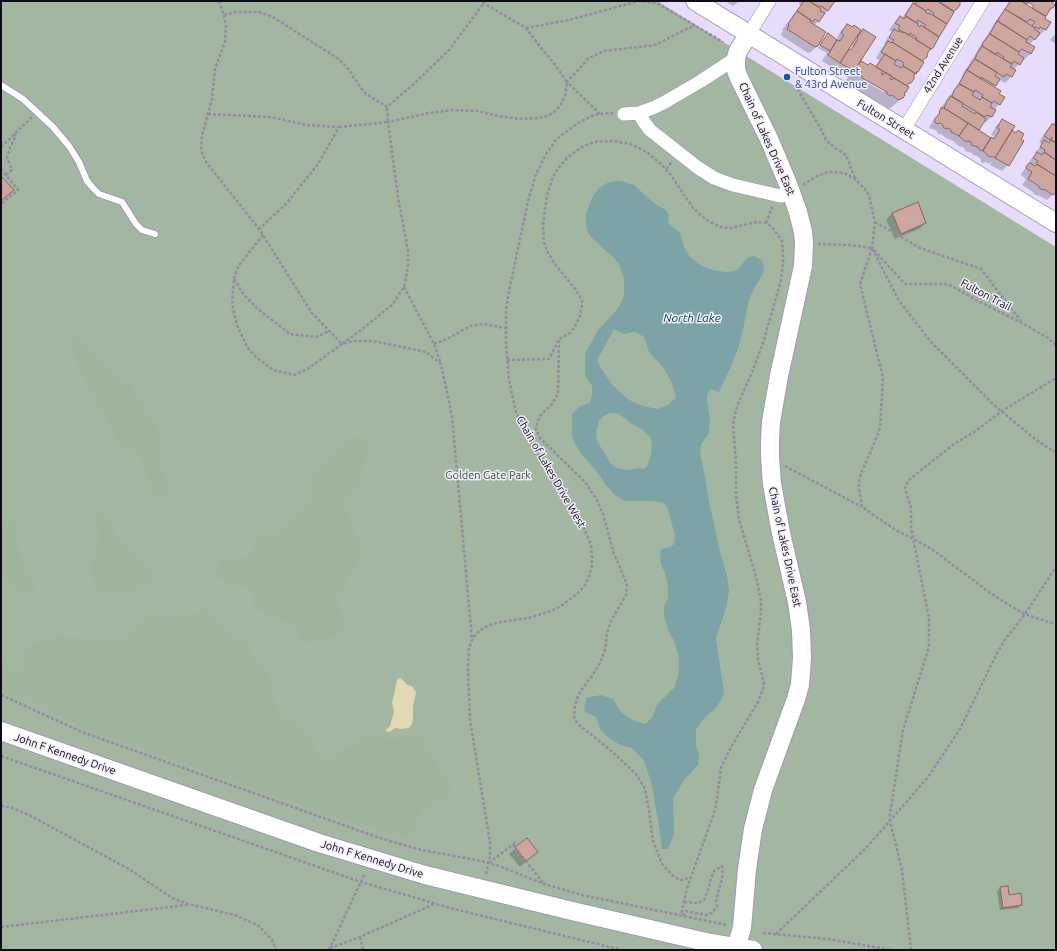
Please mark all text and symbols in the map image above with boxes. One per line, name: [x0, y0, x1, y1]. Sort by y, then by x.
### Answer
street label: 42nd Avenue: [920, 34, 966, 96]
place label: Fulton Street & 43rd Avenue: [795, 64, 867, 90]
marker: Fulton Street & 43rd Avenue: [782, 72, 792, 82]
street label: Chain of Lakes Drive East: [736, 80, 798, 198]
street label: Fulton Street: [855, 97, 917, 141]
street label: Fulton Trail: [958, 276, 1014, 314]
water label: North Lake: [663, 311, 721, 325]
street label: Chain of Lakes Drive West: [514, 414, 588, 530]
park label: Golden Gate Park: [445, 468, 531, 482]
street label: Chain of Lakes Drive East: [766, 486, 804, 608]
street label: John F Kennedy Drive: [12, 730, 118, 778]
street label: John F Kennedy Drive: [319, 837, 425, 881]

